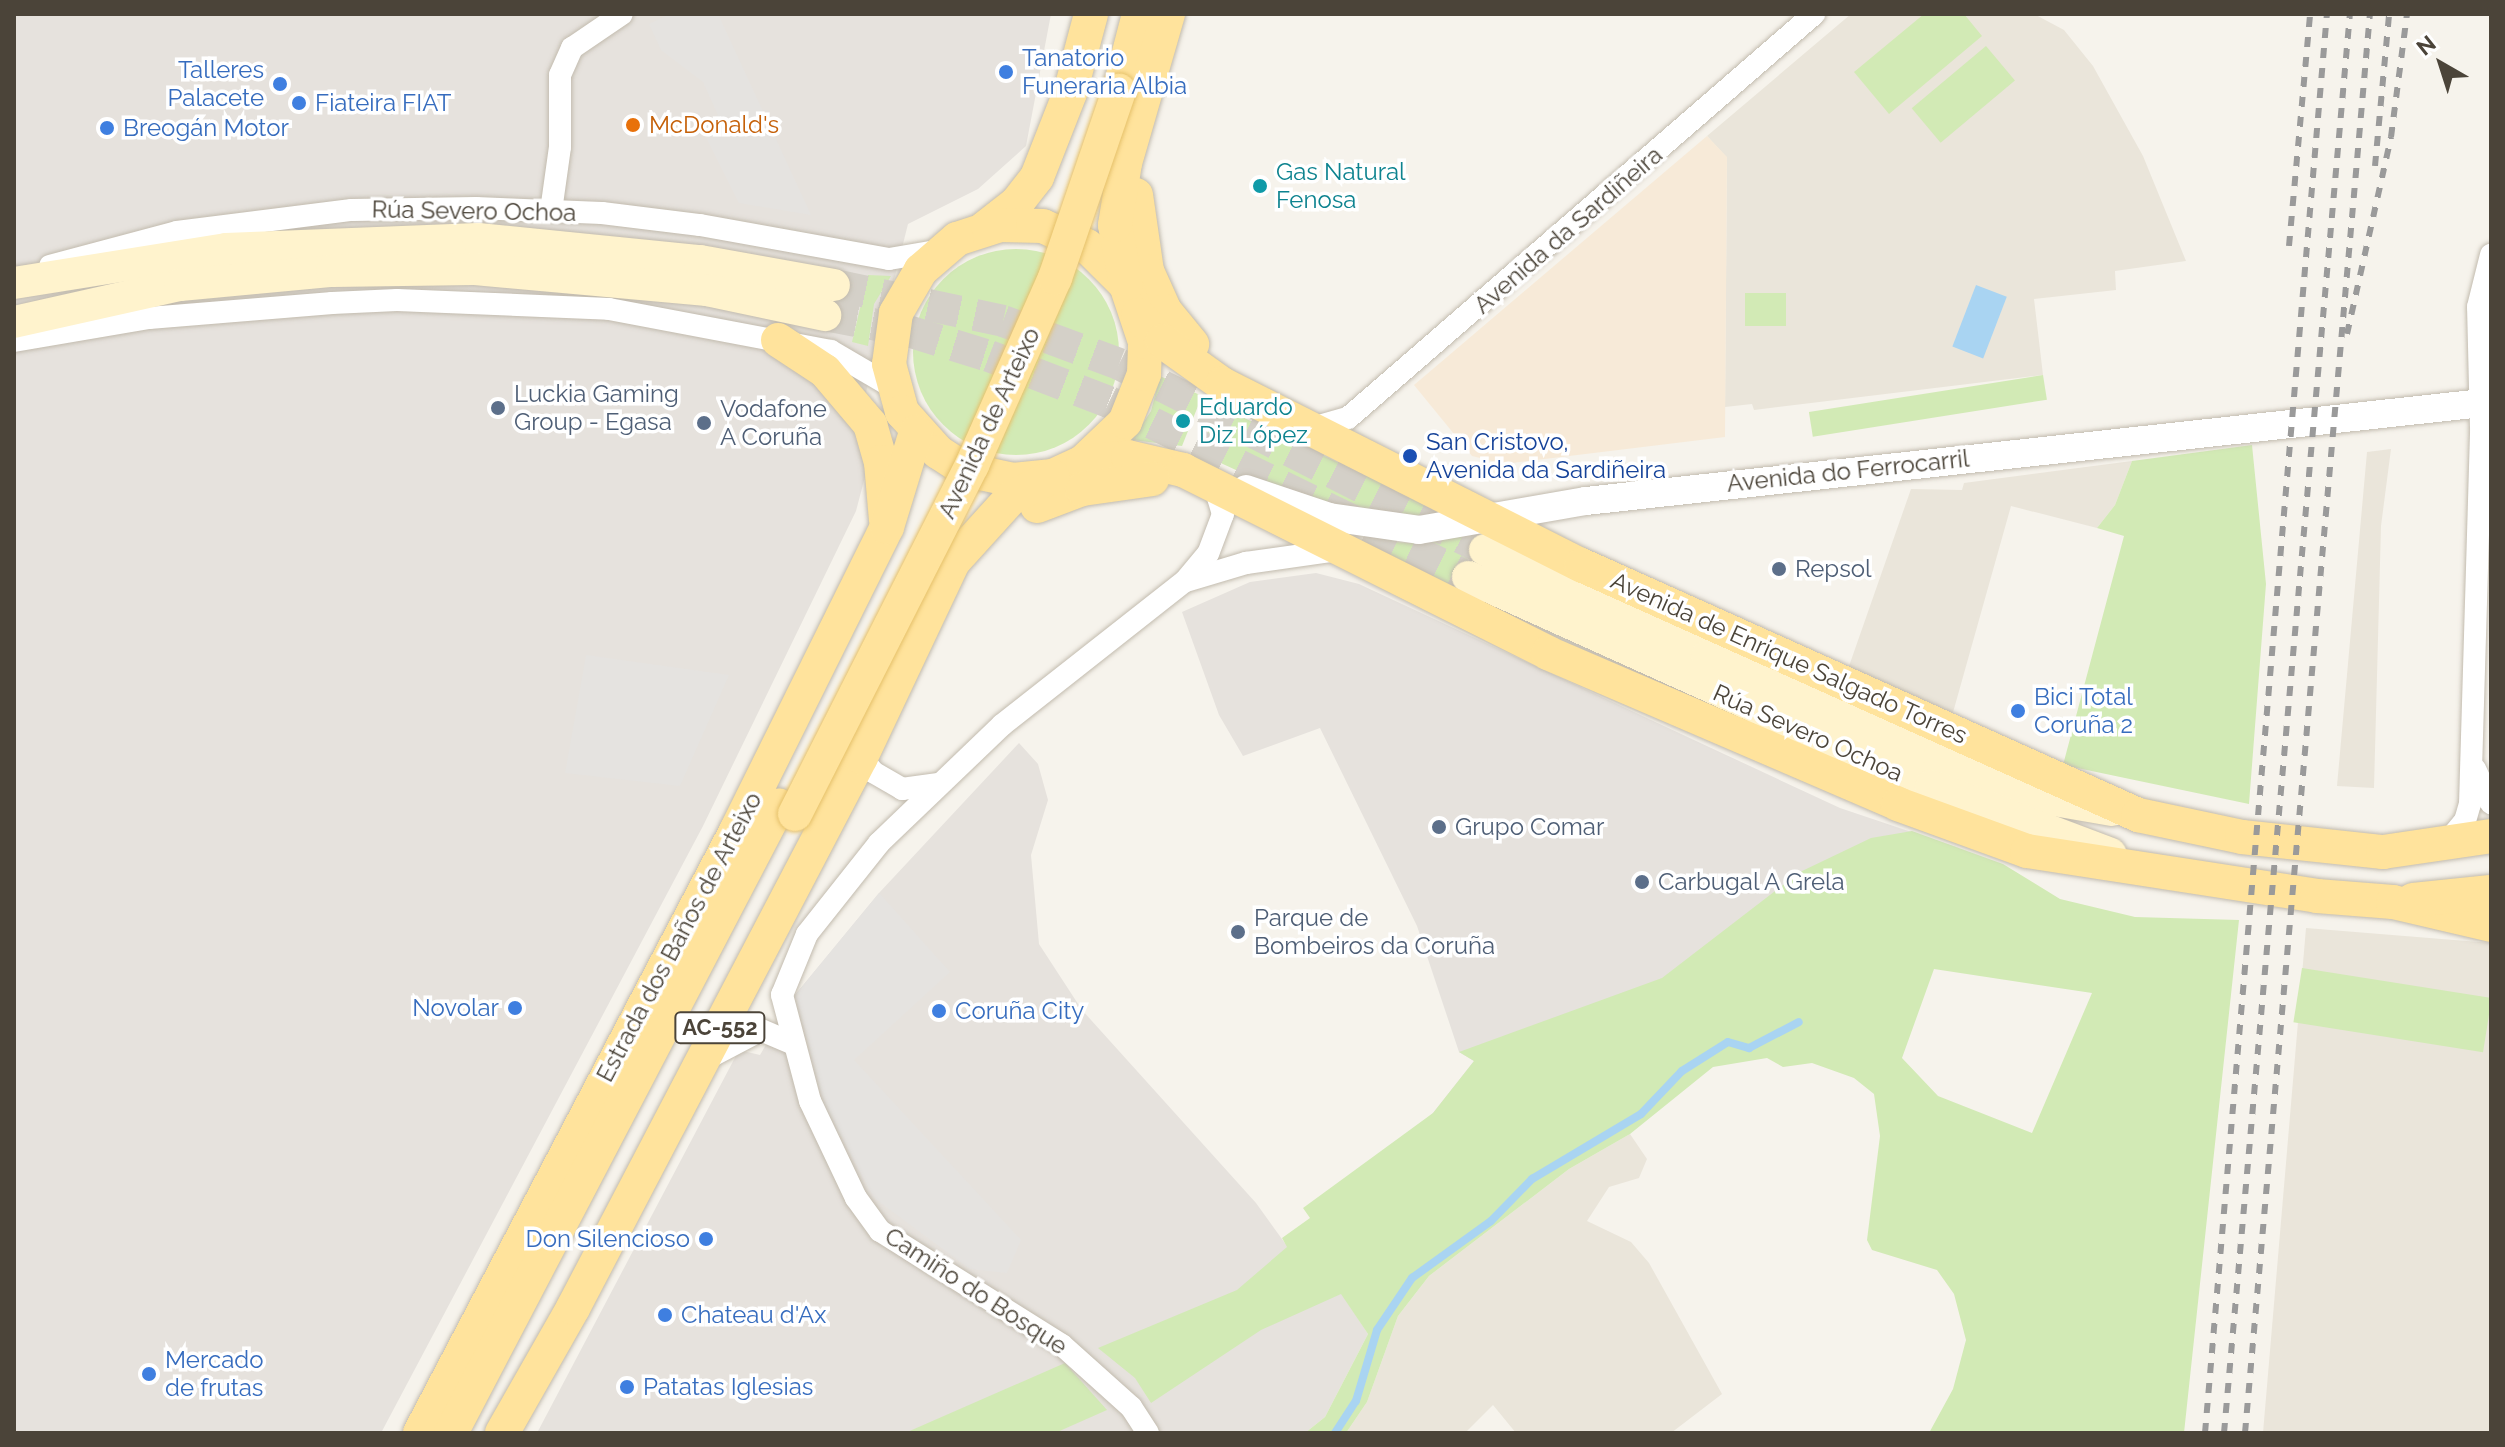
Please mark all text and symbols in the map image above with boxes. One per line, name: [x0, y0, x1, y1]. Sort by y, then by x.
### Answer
north arrow: [2401, 24, 2481, 104]
text: N: [2411, 30, 2441, 61]
place label: Tanatorio Funeraria Albia: [1022, 44, 1188, 100]
place label: Talleres Palacete: [168, 56, 264, 112]
marker: Tanatorio Funeraria Albia: [997, 63, 1015, 81]
marker: Talleres Palacete: [271, 75, 289, 93]
place label: Fiateira FIAT: [315, 89, 451, 117]
marker: Fiateira FIAT: [290, 94, 308, 112]
place label: McDonald's: [649, 111, 779, 139]
place label: Breogán Motor: [123, 114, 289, 142]
marker: McDonald's: [624, 116, 642, 134]
marker: Breogán Motor: [98, 119, 116, 137]
street label: Avenida da Sardiñeira: [1468, 140, 1668, 320]
place label: Gas Natural Fenosa: [1276, 158, 1406, 214]
marker: Gas Natural Fenosa: [1251, 177, 1269, 195]
street label: Rúa Severo Ochoa: [371, 195, 577, 227]
street label: Avenida de Arteixo: [932, 323, 1046, 523]
place label: Luckia Gaming Group - Egasa: [514, 380, 679, 436]
place label: Eduardo Diz López: [1199, 393, 1308, 449]
place label: Vodafone A Coruña: [720, 395, 827, 451]
marker: Luckia Gaming Group - Egasa: [489, 399, 507, 417]
marker: Eduardo Diz López: [1174, 412, 1192, 430]
marker: Vodafone A Coruña: [695, 414, 713, 432]
place label: San Cristovo, Avenida da Sardiñeira: [1426, 428, 1666, 484]
street label: Avenida do Ferrocarril: [1725, 444, 1971, 498]
marker: San Cristovo, Avenida da Sardiñeira: [1401, 447, 1419, 465]
place label: Repsol: [1795, 555, 1872, 583]
marker: Repsol: [1770, 560, 1788, 578]
street label: Avenida de Enrique Salgado Torres: [1606, 566, 1972, 750]
street label: Rúa Severo Ochoa: [1709, 678, 1907, 788]
place label: Bici Total Coruña 2: [2034, 683, 2133, 739]
marker: Bici Total Coruña 2: [2009, 702, 2027, 720]
street label: Estrada dos Baños de Arteixo: [590, 787, 768, 1087]
place label: Grupo Comar: [1455, 813, 1604, 841]
marker: Grupo Comar: [1430, 818, 1448, 836]
place label: Carbugal A Grela: [1658, 868, 1847, 896]
marker: Carbugal A Grela: [1633, 873, 1651, 891]
place label: Parque de Bombeiros da Coruña: [1254, 904, 1495, 960]
marker: Parque de Bombeiros da Coruña: [1229, 923, 1247, 941]
place label: Novolar: [412, 994, 499, 1022]
place label: Coruña City: [955, 997, 1084, 1025]
marker: Novolar: [506, 999, 524, 1017]
marker: Coruña City: [930, 1002, 948, 1020]
road number: AC-552: [674, 1010, 766, 1046]
street label: Camiño do Bosque: [879, 1221, 1073, 1361]
place label: Don Silencioso: [525, 1225, 690, 1253]
marker: Don Silencioso: [697, 1230, 715, 1248]
place label: Chateau d'Ax: [681, 1301, 826, 1329]
marker: Chateau d'Ax: [656, 1306, 674, 1324]
place label: Mercado de frutas: [165, 1346, 263, 1402]
marker: Mercado de frutas: [140, 1365, 158, 1383]
place label: Patatas Iglesias: [643, 1373, 813, 1401]
marker: Patatas Iglesias: [618, 1378, 636, 1396]

